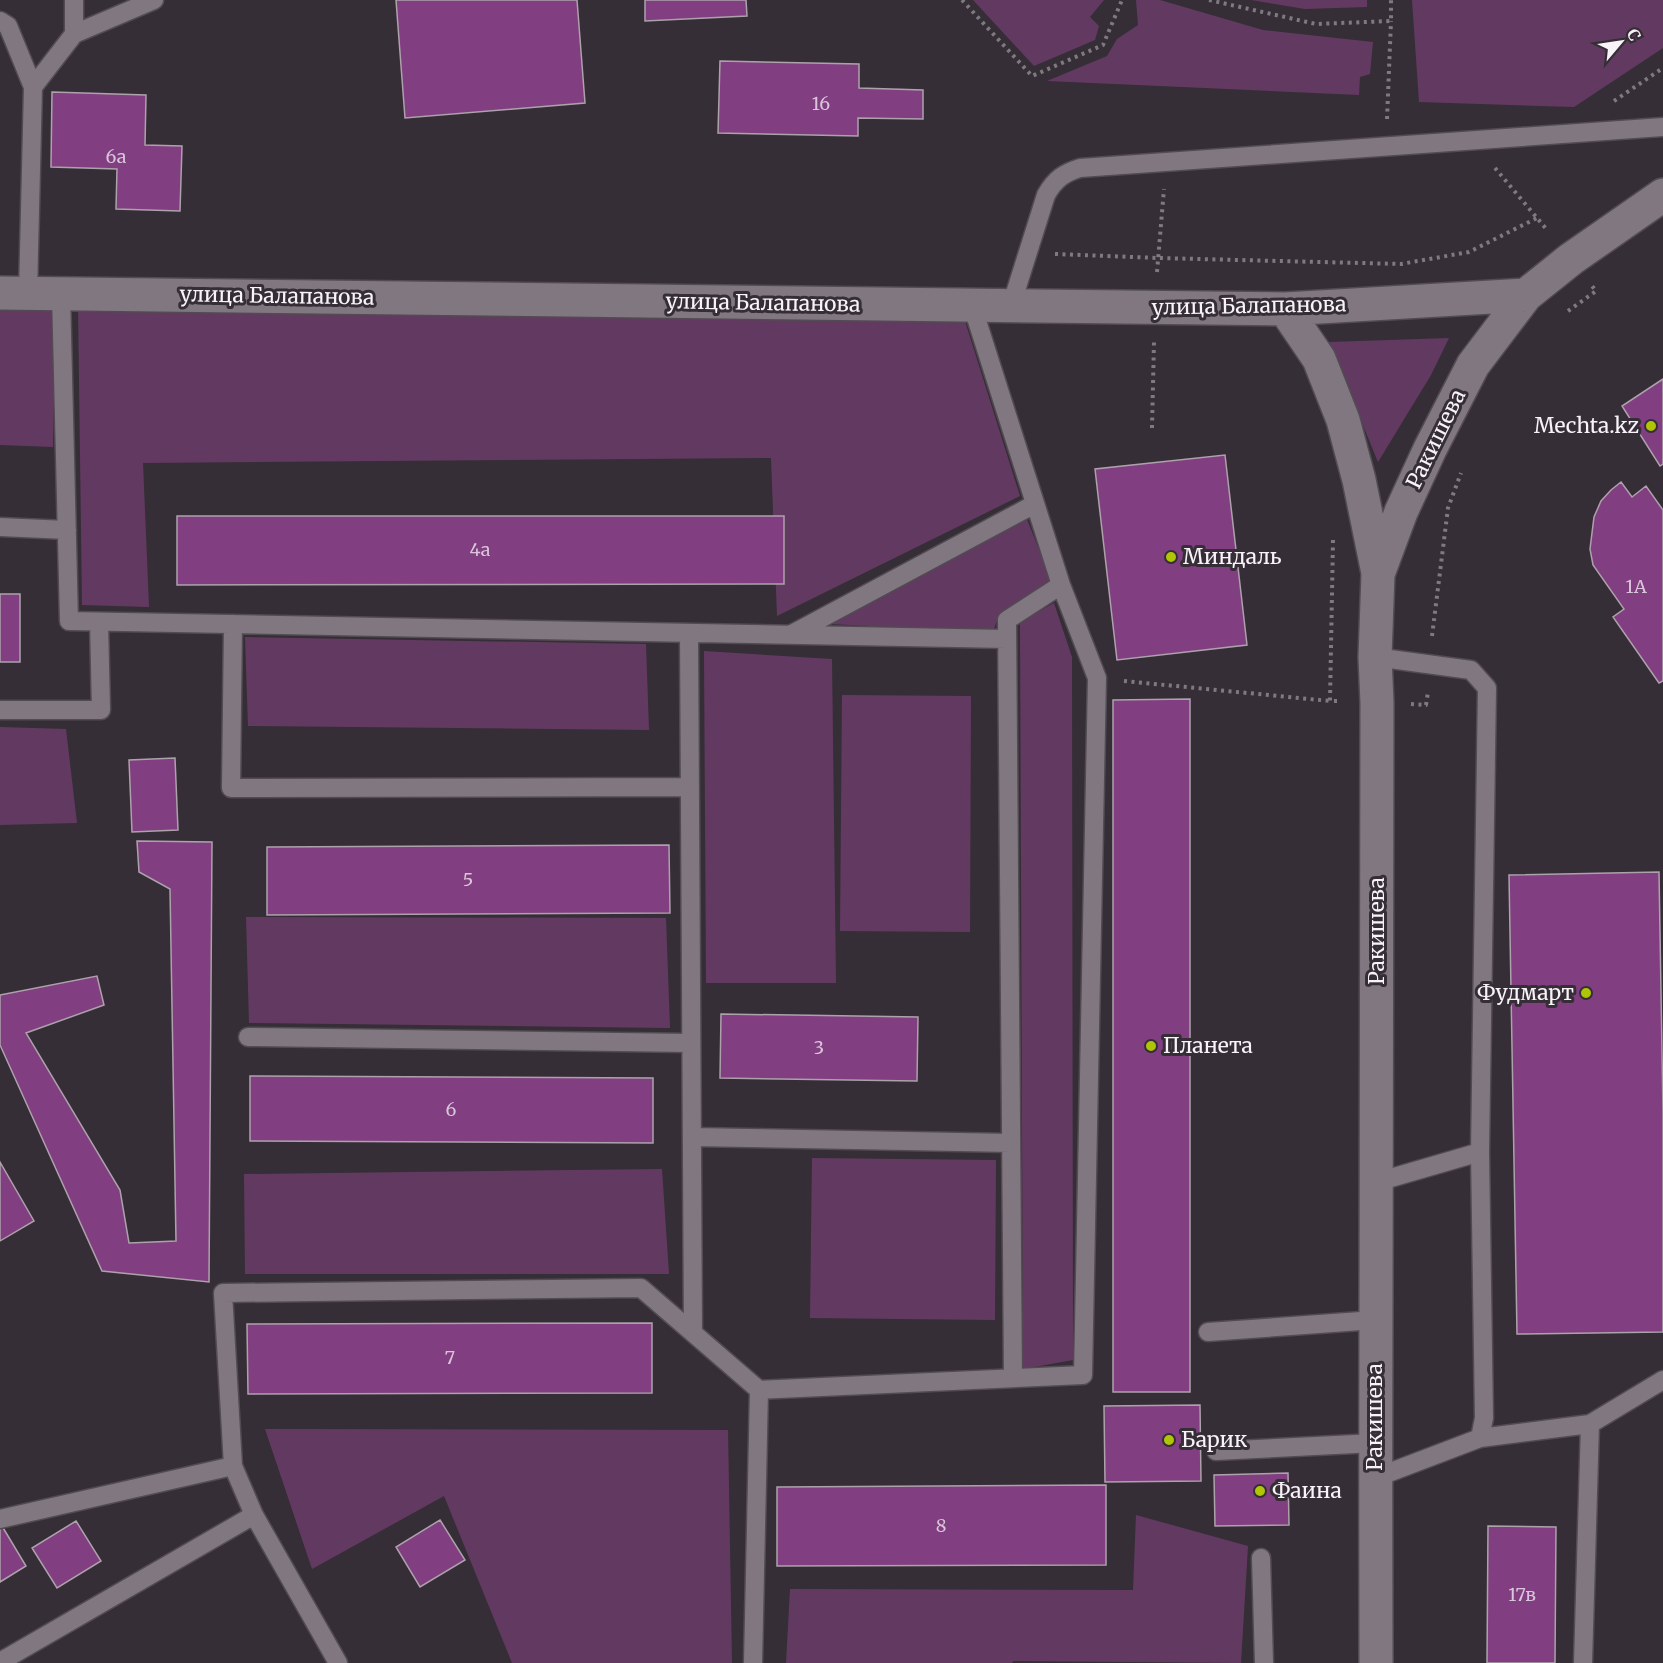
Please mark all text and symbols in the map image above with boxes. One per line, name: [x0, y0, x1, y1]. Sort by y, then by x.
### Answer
north arrow: [1591, 12, 1651, 72]
text: С: [1623, 25, 1645, 44]
house number: 16: [812, 92, 830, 115]
house number: 6а: [106, 145, 127, 168]
street label: улица Балапанова: [179, 280, 375, 311]
street label: улица Балапанова: [665, 287, 861, 318]
street label: улица Балапанова: [1151, 290, 1347, 321]
street label: Ракишева: [1400, 385, 1471, 493]
place label: Mechta.kz: [1534, 412, 1639, 439]
marker: Mechta.kz: [1644, 419, 1658, 433]
house number: 4а: [469, 538, 491, 561]
place label: Миндаль: [1183, 543, 1282, 570]
marker: Миндаль: [1164, 550, 1178, 564]
house number: 1А: [1625, 575, 1647, 598]
house number: 5: [463, 868, 473, 891]
street label: Ракишева: [1363, 877, 1390, 985]
place label: Фудмарт: [1477, 979, 1574, 1006]
marker: Фудмарт: [1579, 986, 1593, 1000]
place label: Планета: [1163, 1032, 1253, 1059]
house number: 3: [814, 1036, 824, 1059]
marker: Планета: [1144, 1039, 1158, 1053]
house number: 6: [446, 1098, 457, 1121]
house number: 7: [445, 1346, 455, 1369]
street label: Ракишева: [1361, 1363, 1388, 1471]
place label: Барик: [1181, 1426, 1247, 1453]
marker: Барик: [1162, 1433, 1176, 1447]
place label: Фаина: [1272, 1477, 1342, 1504]
marker: Фаина: [1253, 1484, 1267, 1498]
house number: 8: [936, 1514, 946, 1537]
house number: 17в: [1508, 1583, 1536, 1606]

